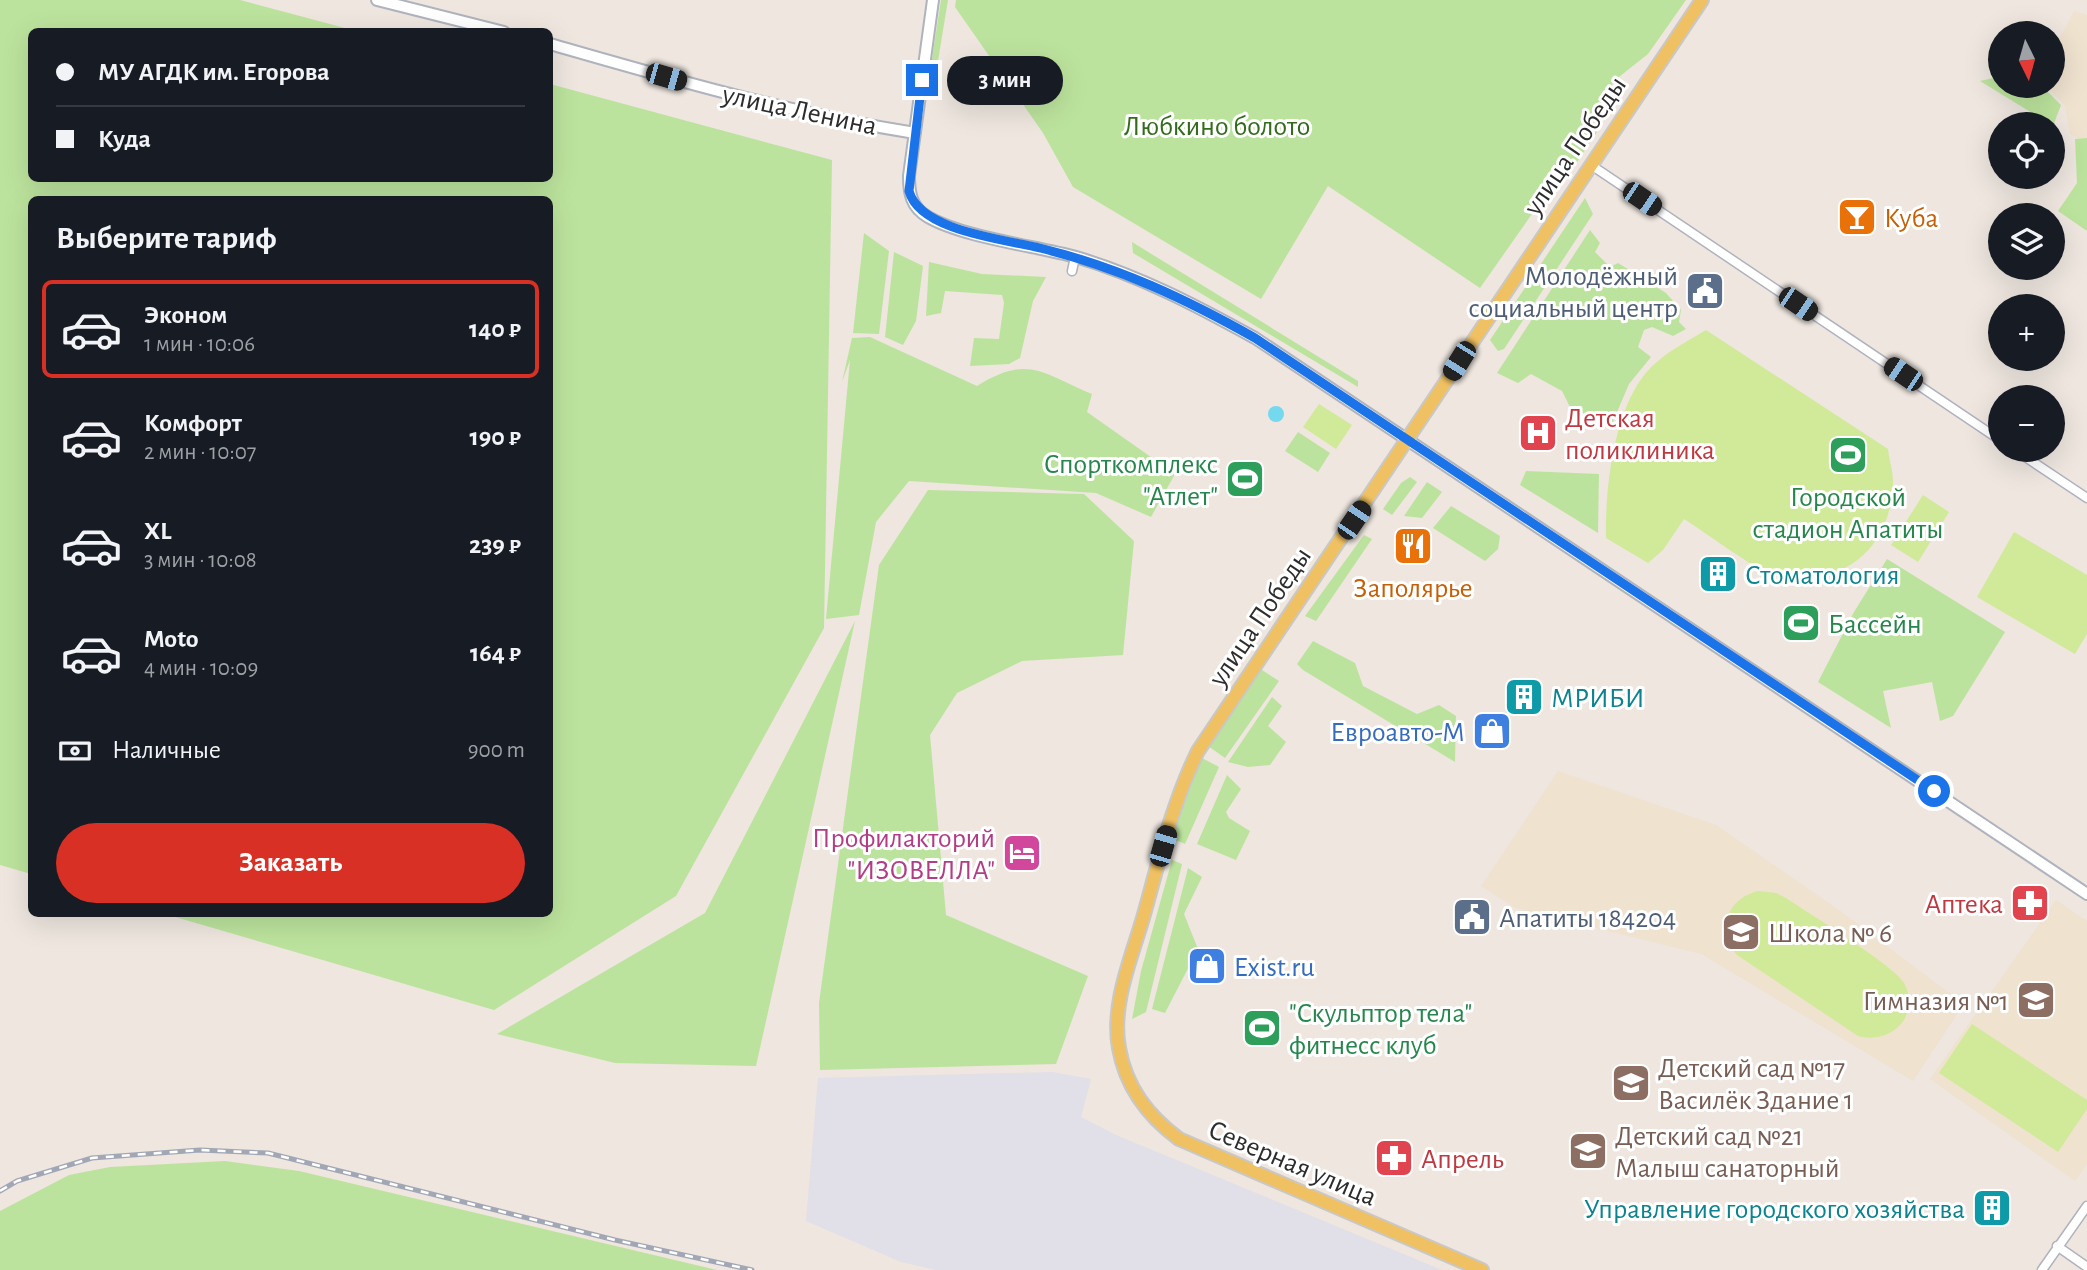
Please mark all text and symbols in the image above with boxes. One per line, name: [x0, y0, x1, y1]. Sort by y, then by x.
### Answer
north arrow: [1988, 21, 2065, 98]
map controls: [1988, 21, 2065, 462]
callout: 3 мин: [946, 56, 1062, 104]
text: МУ АГДК им. Егорова: [98, 59, 330, 85]
car: [643, 61, 690, 93]
route end: [906, 64, 938, 96]
text: 3 мин: [979, 69, 1031, 92]
street label: улица Победы: [1519, 72, 1632, 221]
street label: улица Ленина: [719, 81, 880, 141]
button: locate: [1988, 112, 2065, 189]
park label: Любкино болото: [1124, 113, 1310, 141]
text: Куда: [98, 126, 151, 152]
car: [1619, 179, 1666, 219]
bar icon: Куба: [1836, 196, 1878, 238]
button: layers: [1988, 203, 2065, 280]
place label: Куба: [1884, 205, 1938, 233]
text: Выберите тариф: [56, 222, 277, 254]
place label: Молодёжный социальный центр: [1468, 263, 1678, 323]
public building icon: Молодёжный социальный центр: [1684, 270, 1726, 312]
car: [1775, 284, 1822, 324]
button: +: [1988, 294, 2065, 371]
icon: car: [60, 298, 123, 361]
text: Эконом: [144, 302, 227, 328]
text: 140 ₽: [469, 316, 521, 342]
text: 1 мин · 10:06: [144, 333, 255, 356]
car: [1439, 338, 1480, 384]
car: [1880, 354, 1927, 394]
button: −: [1988, 385, 2065, 462]
place label: Детская поликлиника: [1565, 405, 1715, 465]
icon: car: [60, 406, 123, 469]
text: Комфорт: [144, 410, 242, 436]
hospital icon: Детская поликлиника: [1517, 412, 1559, 454]
text: 190 ₽: [469, 424, 521, 450]
sports icon: Городской стадион Апатиты: [1827, 434, 1869, 476]
text: 2 мин · 10:07: [144, 441, 256, 464]
place label: Спорткомплекс "Атлет": [1044, 451, 1218, 511]
sports icon: Спорткомплекс "Атлет": [1224, 458, 1266, 500]
place label: Городской стадион Апатиты: [1753, 484, 1943, 544]
car: [1334, 497, 1375, 543]
icon: car: [60, 514, 123, 577]
text: XL: [144, 518, 171, 544]
restaurant icon: Заполярье: [1392, 525, 1434, 567]
text: 239 ₽: [469, 532, 521, 558]
street label: улица Победы: [1204, 543, 1317, 692]
text: 3 мин · 10:08: [144, 549, 257, 572]
building icon: Стоматология: [1697, 553, 1739, 595]
place label: Стоматология: [1745, 562, 1900, 590]
place label: Заполярье: [1353, 575, 1473, 603]
sports icon: Бассейн: [1780, 602, 1822, 644]
place label: Бассейн: [1828, 611, 1922, 639]
icon: car: [60, 622, 123, 685]
text: Moto: [144, 626, 199, 652]
text: 164 ₽: [470, 640, 521, 666]
text: 4 мин · 10:09: [144, 657, 258, 680]
building icon: МРИБИ: [1503, 676, 1545, 718]
place label: МРИБИ: [1551, 685, 1645, 713]
shop icon: Евроавто-М: [1471, 710, 1513, 752]
place label: Евроавто-М: [1330, 719, 1465, 747]
icon: cash: [56, 732, 94, 770]
text: Наличные: [112, 737, 221, 763]
text: 900 m: [468, 739, 525, 762]
route start: [1918, 775, 1950, 807]
button: Заказать: [56, 823, 525, 903]
car: [1148, 823, 1179, 869]
place label: Профилакторий "ИЗОВЕЛЛА": [812, 825, 995, 885]
hotel icon: Профилакторий "ИЗОВЕЛЛА": [1001, 832, 1043, 874]
pharmacy icon: Аптека: [2009, 882, 2051, 924]
place label: Аптека: [1925, 891, 2003, 919]
public building icon: Апатиты 184204: [1451, 896, 1493, 938]
place label: Апатиты 184204: [1499, 905, 1676, 933]
school or university icon: Школа № 6: [1720, 911, 1762, 953]
place label: Школа № 6: [1768, 920, 1892, 948]
shop icon: Exist.ru: [1186, 945, 1228, 987]
place label: Exist.ru: [1234, 954, 1315, 982]
school or university icon: Гимназия №1: [2015, 979, 2057, 1021]
place label: Гимназия №1: [1863, 988, 2009, 1016]
place label: "Скульптор тела" фитнесс клуб: [1289, 1000, 1472, 1060]
sports icon: "Скульптор тела" фитнесс клуб: [1241, 1007, 1283, 1049]
place label: Детский сад №17 Василёк Здание 1: [1658, 1055, 1854, 1115]
school or university icon: Детский сад №17 Василёк Здание 1: [1610, 1062, 1652, 1104]
street label: Северная улица: [1204, 1116, 1381, 1212]
place label: Детский сад №21 Малыш санаторный: [1615, 1123, 1840, 1183]
school or university icon: Детский сад №21 Малыш санаторный: [1567, 1130, 1609, 1172]
pharmacy icon: Апрель: [1373, 1137, 1415, 1179]
place label: Апрель: [1421, 1146, 1504, 1174]
building icon: Управление городского хозяйства: [1971, 1187, 2013, 1229]
place label: Управление городского хозяйства: [1584, 1196, 1965, 1224]

